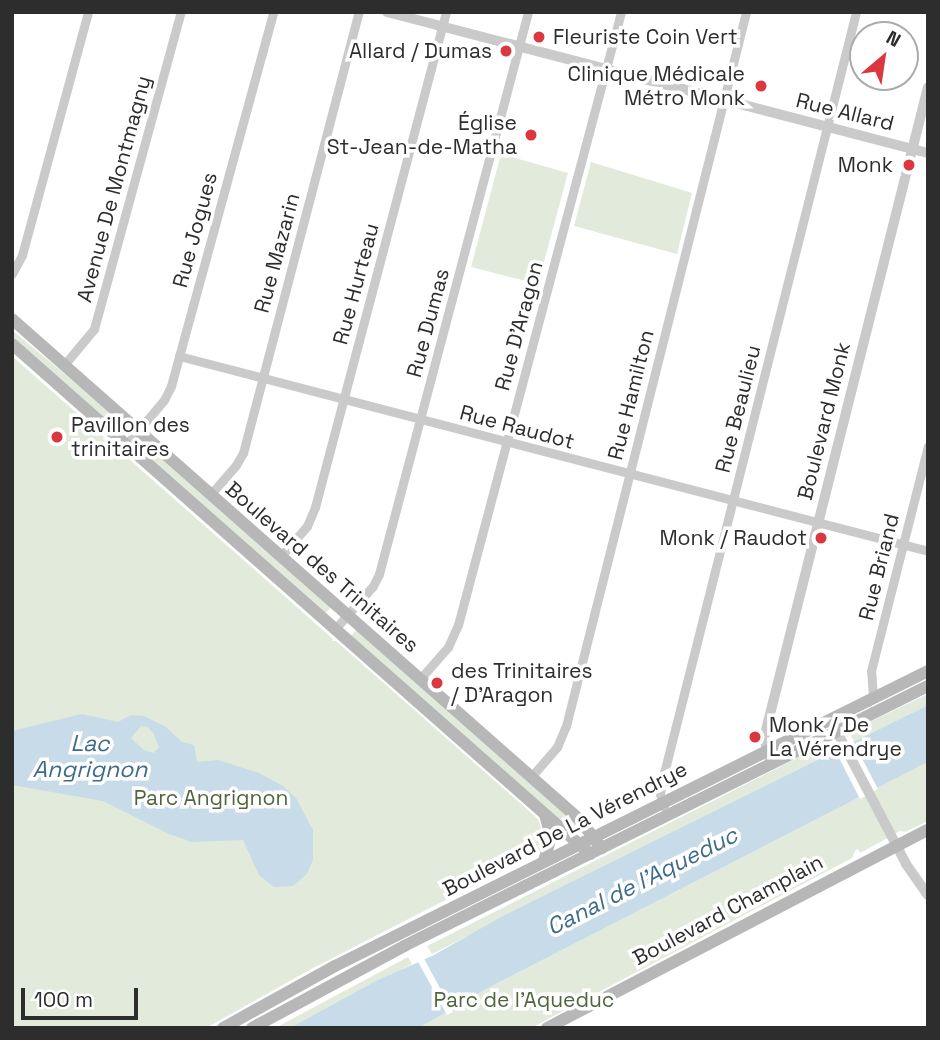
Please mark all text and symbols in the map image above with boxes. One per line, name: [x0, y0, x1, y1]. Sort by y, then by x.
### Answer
north arrow: [849, 21, 919, 91]
place label: Fleuriste Coin Vert: [553, 24, 738, 50]
text: N: [882, 25, 905, 53]
marker: Fleuriste Coin Vert: [531, 29, 547, 45]
place label: Allard / Dumas: [349, 38, 492, 64]
marker: Allard / Dumas: [498, 43, 514, 59]
place label: Clinique Médicale Métro Monk: [568, 61, 745, 111]
street label: Avenue De Montmagny: [72, 73, 156, 305]
marker: Clinique Médicale Métro Monk: [751, 76, 771, 96]
street label: Rue Allard: [793, 88, 897, 136]
place label: Église St-Jean-de-Matha: [327, 110, 517, 160]
marker: Église St-Jean-de-Matha: [523, 127, 539, 143]
place label: Monk: [838, 152, 893, 178]
marker: Monk: [899, 155, 919, 175]
street label: Rue Jogues: [167, 169, 223, 291]
street label: Rue Mazarin: [249, 190, 305, 316]
street label: Rue Hurteau: [328, 220, 384, 348]
street label: Rue D'Aragon: [490, 258, 548, 394]
street label: Rue Dumas: [401, 266, 455, 380]
street label: Rue Hamilton: [603, 327, 659, 463]
street label: Boulevard Monk: [792, 340, 856, 502]
street label: Rue Beaulieu: [710, 343, 766, 475]
street label: Rue Raudot: [457, 400, 577, 454]
place label: Pavillon des trinitaires: [71, 412, 190, 462]
marker: Pavillon des trinitaires: [49, 429, 65, 445]
street label: Boulevard des Trinitaires: [220, 476, 424, 658]
street label: Rue Briand: [854, 511, 904, 623]
place label: Monk / Raudot: [659, 525, 807, 551]
marker: Monk / Raudot: [813, 530, 829, 546]
place label: des Trinitaires / D'Aragon: [451, 658, 593, 708]
marker: des Trinitaires / D'Aragon: [429, 675, 445, 691]
place label: Monk / De La Vérendrye: [769, 712, 902, 762]
water label: Lac Angrignon: [33, 729, 147, 783]
marker: Monk / De La Vérendrye: [747, 729, 763, 745]
street label: Boulevard De La Vérendrye: [438, 756, 692, 902]
park label: Parc Angrignon: [134, 785, 288, 811]
water label: Canal de l'Aqueduc: [542, 821, 742, 941]
street label: Boulevard Champlain: [629, 849, 827, 971]
scale bar: [24, 974, 142, 1018]
text: 100 m: [34, 986, 93, 1013]
park label: Parc de l'Aqueduc: [434, 987, 614, 1013]

